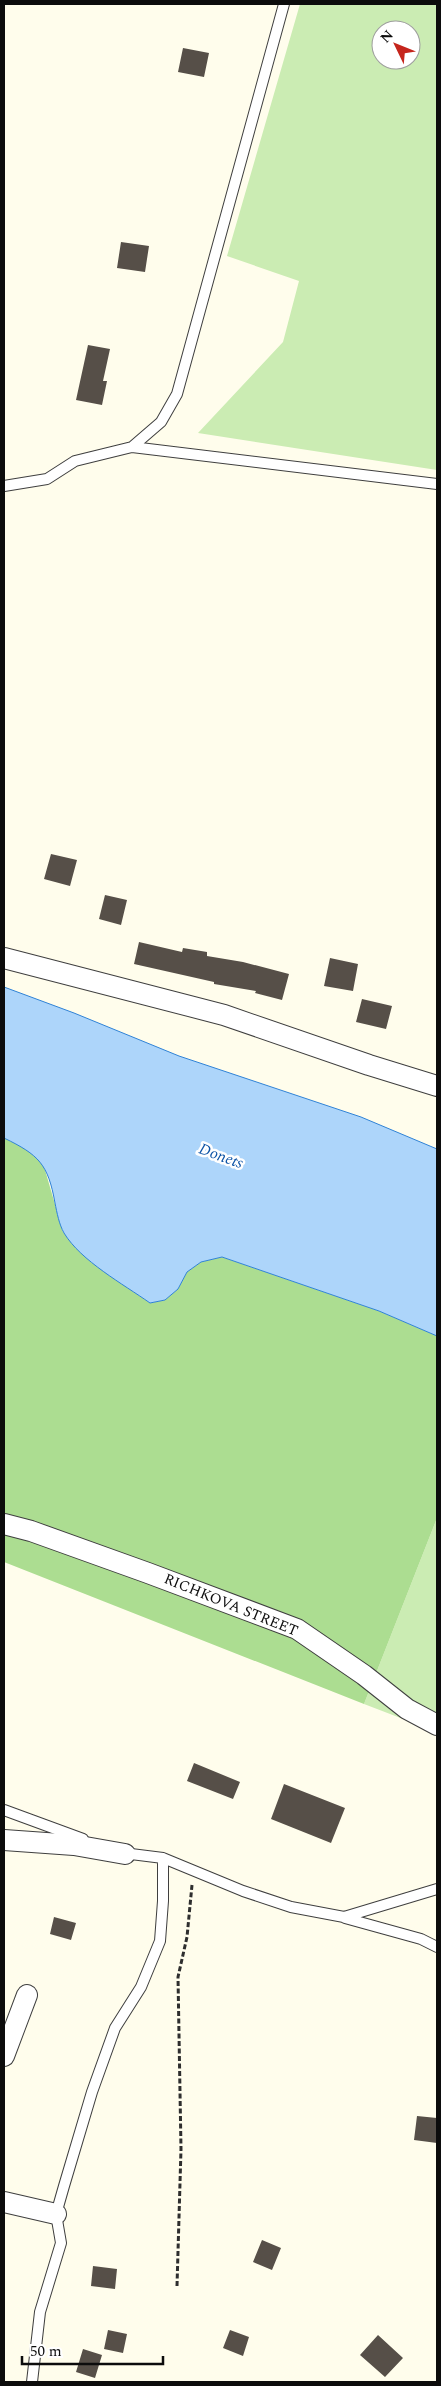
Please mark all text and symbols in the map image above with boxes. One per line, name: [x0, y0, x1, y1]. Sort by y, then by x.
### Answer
north arrow: [371, 20, 421, 70]
text: N: [375, 25, 398, 48]
water label: Donets: [195, 1137, 247, 1175]
street label: RICHKOVA STREET: [160, 1568, 302, 1642]
scale bar: [22, 2334, 164, 2366]
text: 50 m: [30, 2340, 62, 2363]

